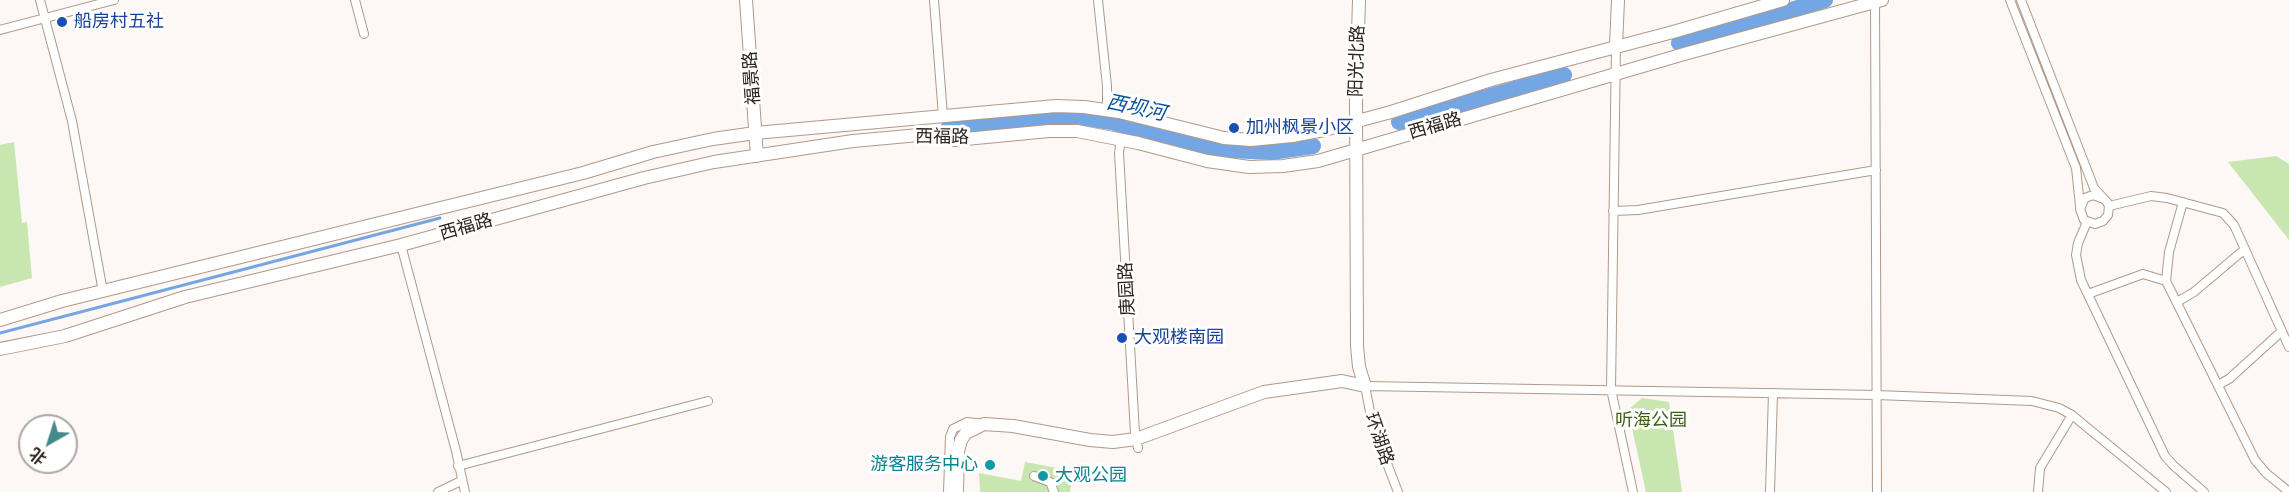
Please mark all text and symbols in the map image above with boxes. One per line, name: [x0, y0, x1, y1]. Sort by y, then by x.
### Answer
place label: 船房村五社: [74, 11, 164, 33]
marker: 船房村五社: [55, 15, 69, 29]
street label: 阳光北路: [1345, 25, 1369, 97]
street label: 福景路: [739, 50, 765, 106]
water label: 西坝河: [1104, 90, 1168, 126]
street label: 西福路: [1406, 108, 1464, 144]
place label: 加州枫景小区: [1246, 117, 1354, 139]
marker: 加州枫景小区: [1227, 121, 1241, 135]
street label: 西福路: [915, 126, 969, 148]
street label: 西福路: [437, 209, 495, 245]
street label: 庚园路: [1115, 261, 1139, 317]
place label: 大观楼南园: [1134, 327, 1224, 349]
marker: 大观楼南园: [1115, 331, 1129, 345]
street label: 环湖路: [1360, 410, 1398, 468]
park label: 听海公园: [1615, 410, 1687, 432]
north arrow: [18, 414, 78, 474]
text: 北: [25, 444, 50, 469]
place label: 游客服务中心: [870, 454, 978, 476]
marker: 游客服务中心: [983, 458, 997, 472]
place label: 大观公园: [1055, 465, 1127, 487]
marker: 大观公园: [1036, 469, 1050, 483]

